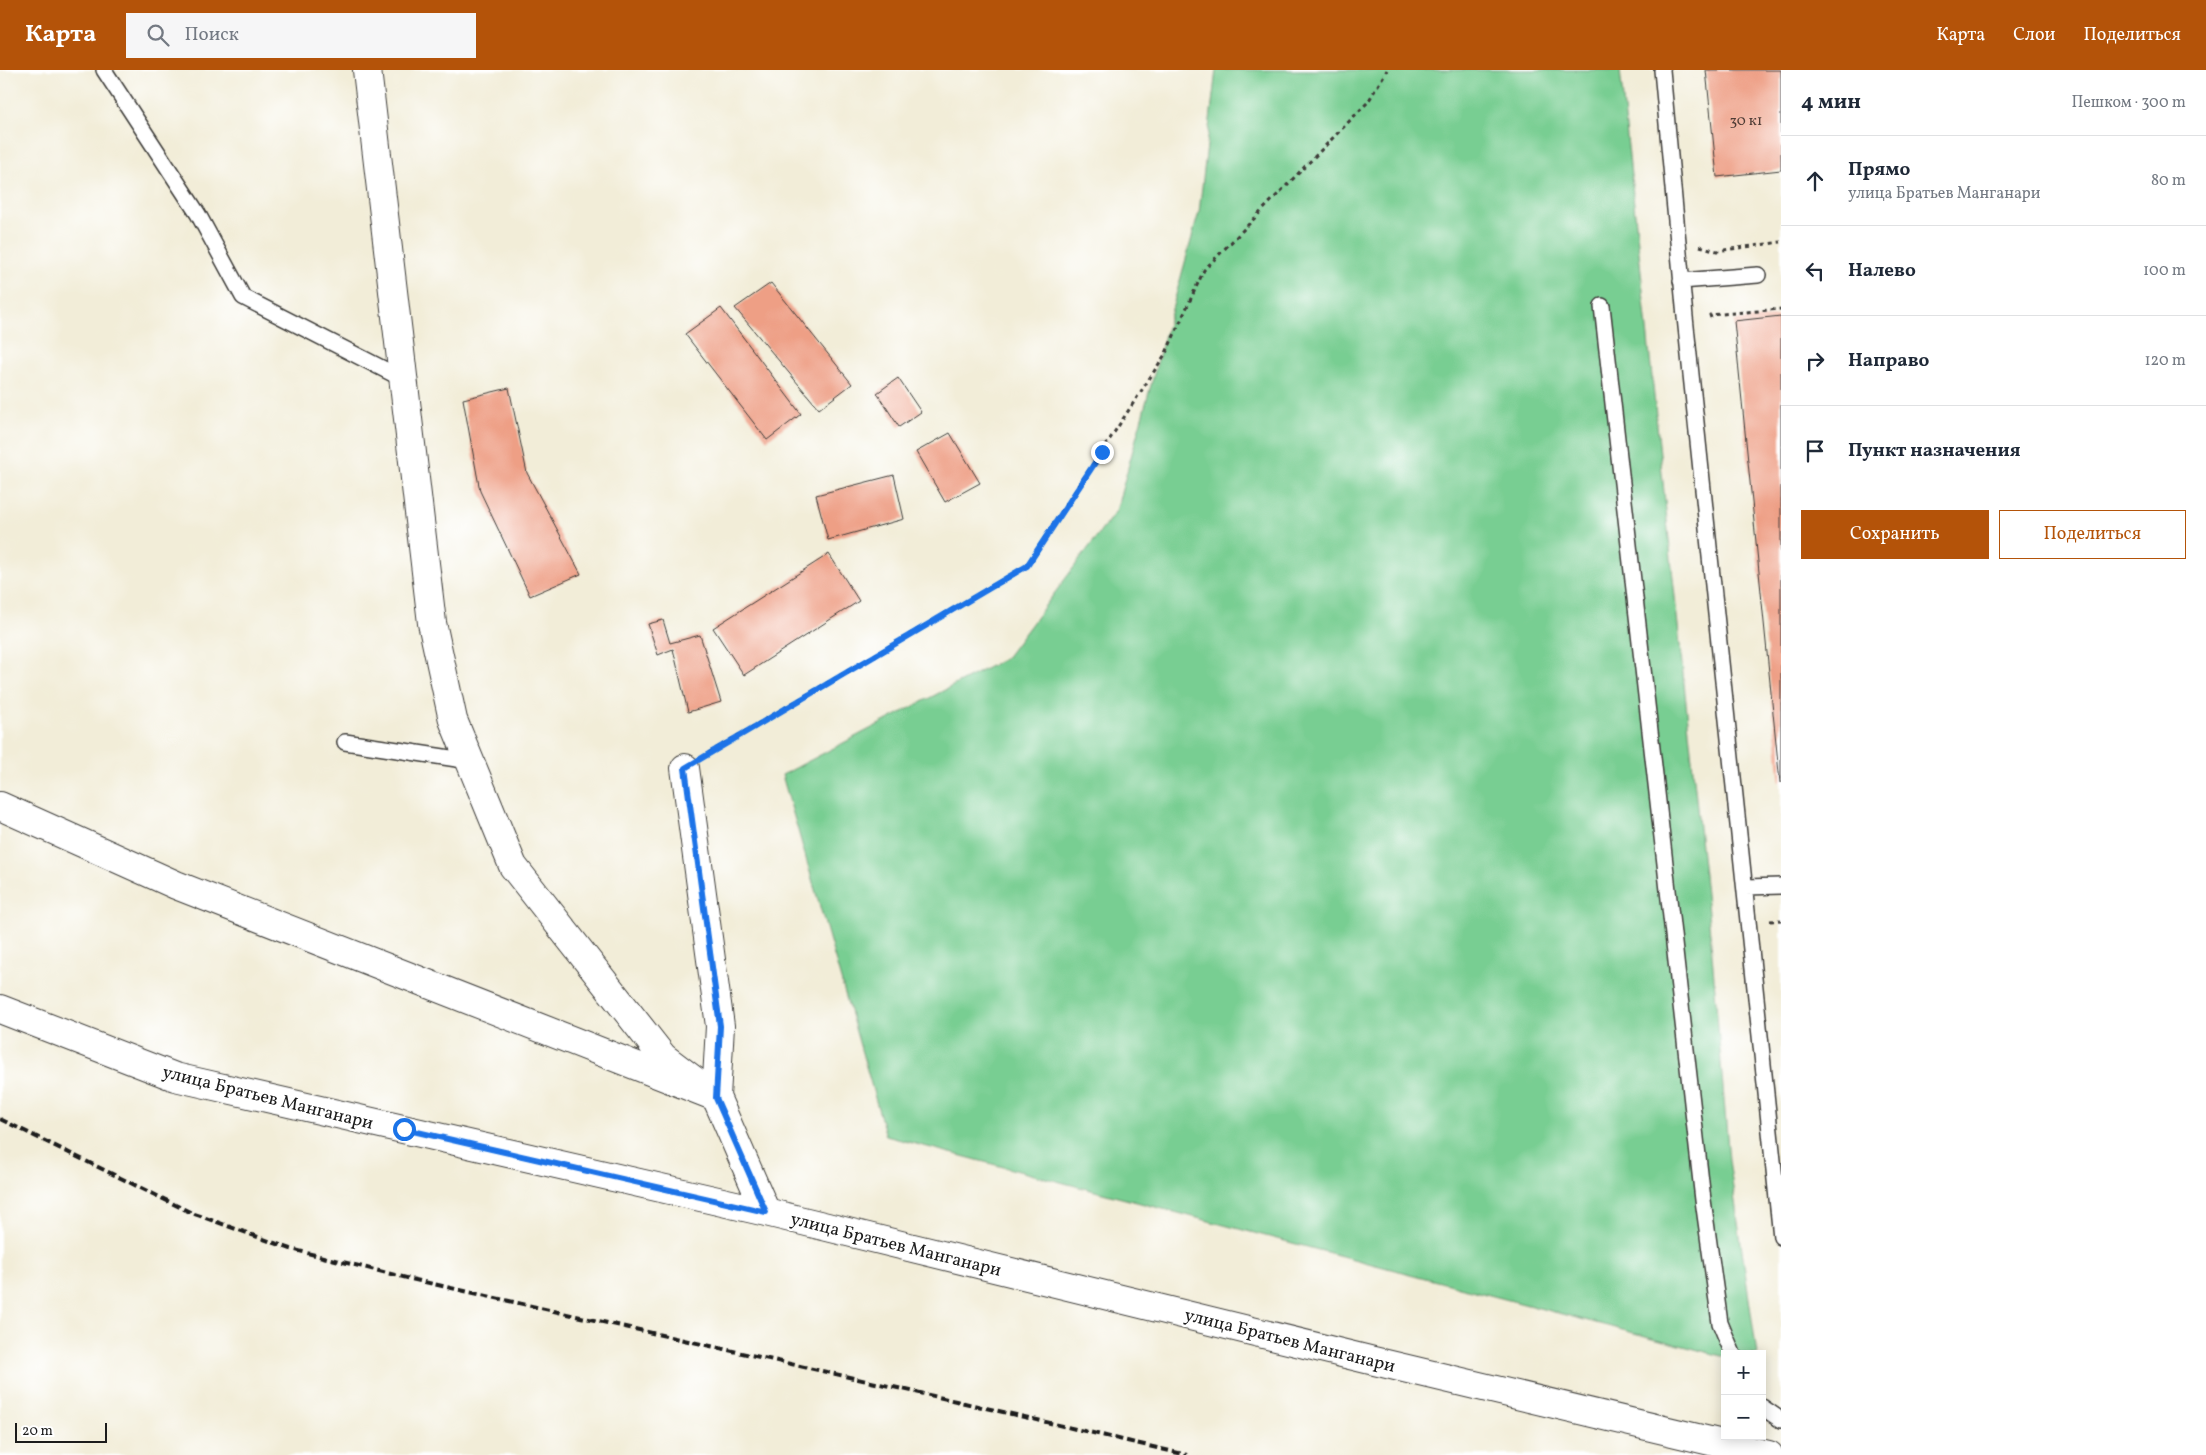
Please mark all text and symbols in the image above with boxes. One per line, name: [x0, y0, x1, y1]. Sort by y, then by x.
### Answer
search box: [126, 13, 476, 58]
text: Карта: [25, 18, 96, 52]
icon: search: [144, 21, 172, 49]
text: Поиск: [184, 22, 239, 48]
text: Карта: [1937, 23, 1985, 48]
text: Слои: [2013, 23, 2055, 48]
text: Поделиться: [2083, 23, 2181, 48]
text: 4 мин: [1801, 88, 1861, 117]
text: Пешком · 300 m: [2071, 92, 2186, 114]
house number: 30 к1: [1729, 111, 1763, 132]
text: Прямо: [1848, 157, 1910, 183]
icon: ahead: [1801, 167, 1829, 195]
text: 80 m: [2151, 170, 2186, 192]
text: улица Братьев Манганари: [1848, 183, 2040, 205]
icon: left: [1801, 257, 1829, 285]
text: Налево: [1848, 258, 1916, 284]
text: 100 m: [2143, 260, 2186, 282]
icon: right: [1801, 347, 1829, 375]
text: Направо: [1848, 348, 1930, 374]
text: 120 m: [2144, 350, 2186, 372]
icon: arrive: [1801, 437, 1829, 465]
text: Пункт назначения: [1848, 438, 2021, 464]
route end: [1091, 441, 1114, 464]
button: Сохранить: [1801, 510, 1989, 559]
button: Поделиться: [1999, 510, 2186, 559]
street label: улица Братьев Манганари: [160, 1060, 376, 1137]
route start: [393, 1118, 416, 1141]
street label: улица Братьев Манганари: [788, 1207, 1004, 1284]
street label: улица Братьев Манганари: [1182, 1303, 1398, 1380]
map controls: [1721, 1350, 1766, 1440]
button: +: [1721, 1350, 1766, 1395]
button: −: [1721, 1395, 1766, 1440]
scale bar: [15, 1420, 108, 1443]
text: 20 m: [22, 1422, 53, 1441]

